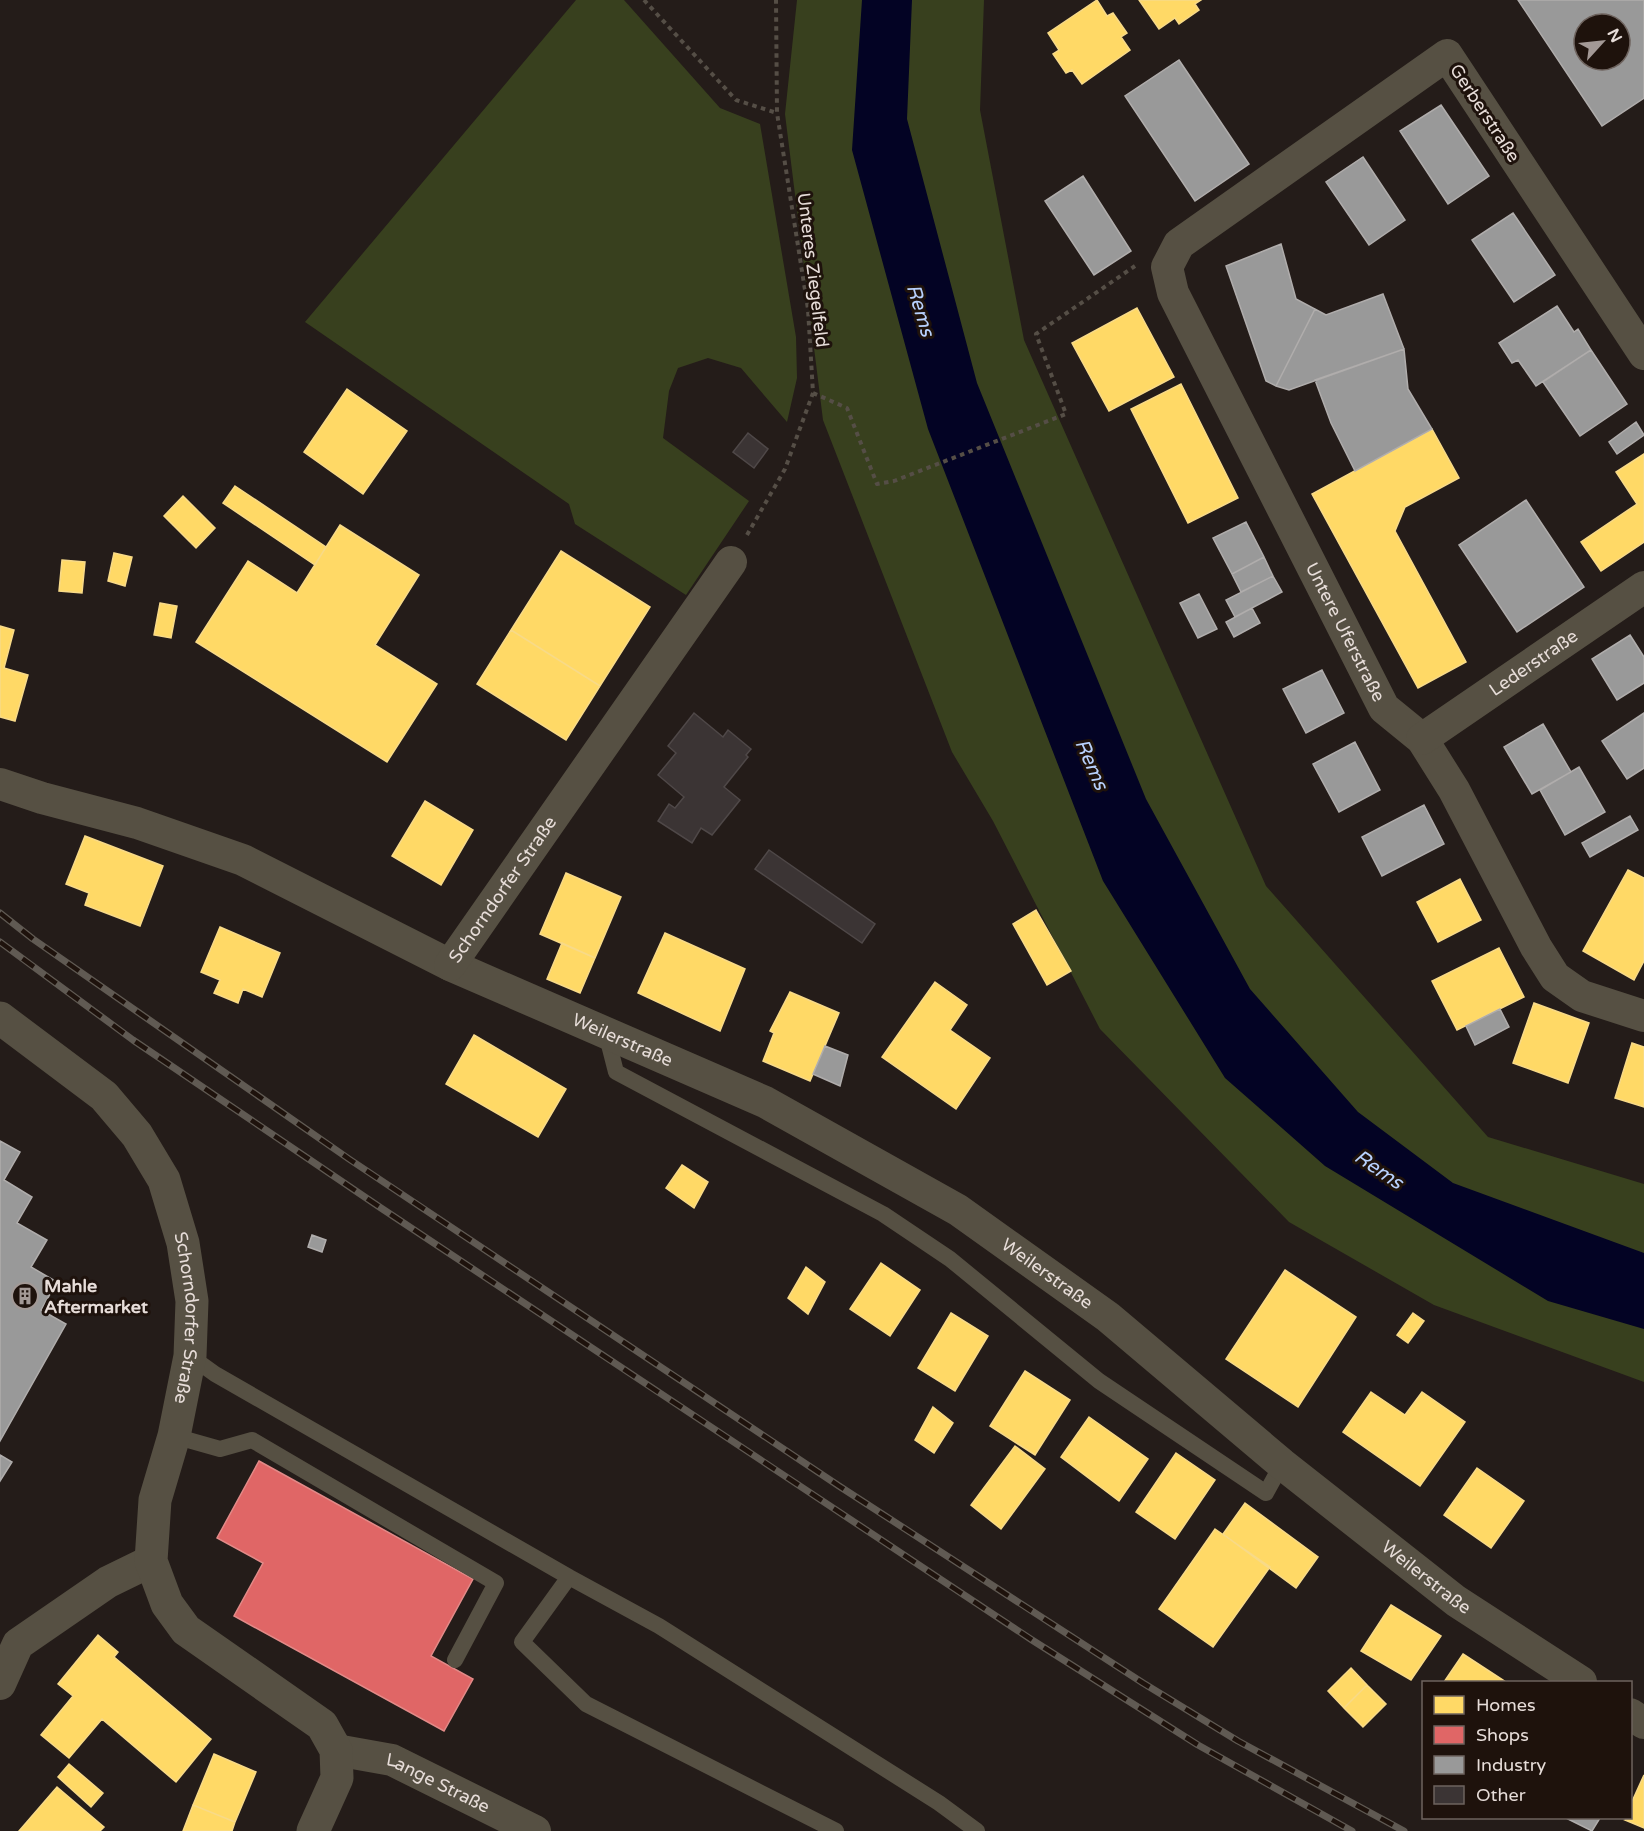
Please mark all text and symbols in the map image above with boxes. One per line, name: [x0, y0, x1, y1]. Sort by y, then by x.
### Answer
north arrow: [1572, 12, 1632, 72]
text: N: [1603, 25, 1626, 46]
street label: Gerberstraße: [1445, 60, 1525, 166]
street label: Unteres Ziegelfeld: [793, 191, 833, 349]
water label: Rems: [901, 281, 940, 341]
street label: Untere Uferstraße: [1301, 559, 1390, 705]
street label: Lederstraße: [1485, 625, 1582, 701]
water label: Rems: [1069, 735, 1114, 795]
street label: Schorndorfer Straße: [444, 812, 561, 967]
street label: Weilerstraße: [569, 1009, 676, 1072]
water label: Rems: [1350, 1145, 1408, 1196]
street label: Schorndorfer Straße: [169, 1229, 203, 1406]
street label: Weilerstraße: [997, 1233, 1097, 1314]
place label: Mahle Aftermarket: [44, 1275, 148, 1318]
building icon: Mahle Aftermarket: [10, 1281, 40, 1311]
street label: Weilerstraße: [1377, 1536, 1475, 1619]
legend: [1422, 1681, 1632, 1819]
text: Homes: [1476, 1694, 1536, 1716]
text: Shops: [1476, 1724, 1529, 1746]
street label: Lange Straße: [385, 1748, 494, 1818]
text: Industry: [1476, 1754, 1547, 1776]
text: Other: [1476, 1784, 1526, 1806]

